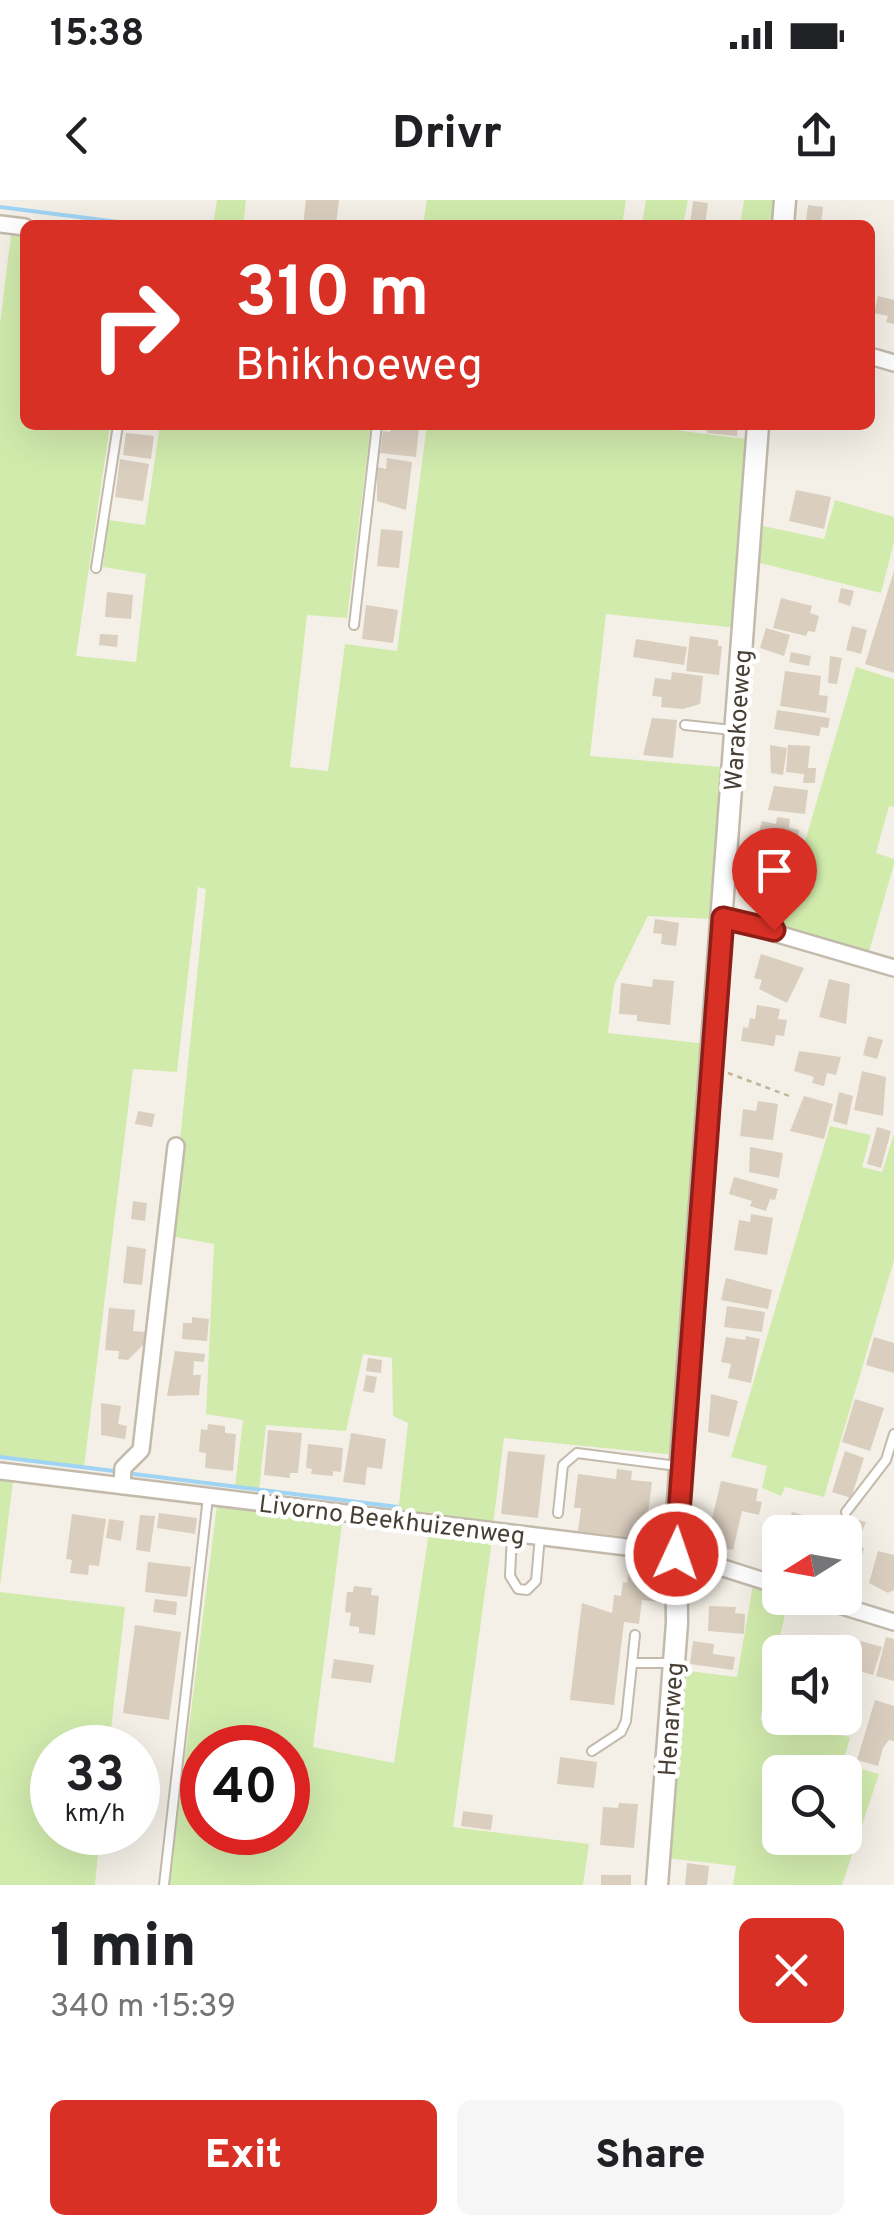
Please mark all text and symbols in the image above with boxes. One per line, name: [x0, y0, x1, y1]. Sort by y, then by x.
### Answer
text: 15:38: [50, 11, 144, 60]
text: Drivr: [392, 107, 502, 164]
icon: back: [50, 108, 105, 163]
icon: share: [789, 108, 844, 163]
text: 310 m: [235, 252, 430, 341]
icon: right: [70, 260, 200, 390]
text: Bhikhoeweg: [235, 339, 483, 396]
street label: Warakoeweg: [719, 648, 761, 792]
pin: [732, 828, 817, 931]
icon: arrive: [747, 843, 802, 898]
street label: Livorno Beekhuizenweg: [257, 1490, 527, 1554]
position arrow: [624, 1502, 728, 1606]
north arrow: [762, 1515, 862, 1615]
map controls: [762, 1515, 862, 1855]
button: sound: [762, 1635, 862, 1735]
street label: Henarweg: [653, 1661, 693, 1777]
speed limit sign: 40: [180, 1725, 310, 1855]
text: 33: [65, 1746, 125, 1809]
button: search: [762, 1755, 862, 1855]
text: km/h: [65, 1799, 125, 1831]
text: 1 min: [50, 1912, 197, 1988]
button: close: [739, 1918, 844, 2023]
text: 340 m · 15:39: [50, 1988, 236, 2028]
button: Exit: [50, 2100, 437, 2215]
button: Share: [457, 2100, 844, 2215]

